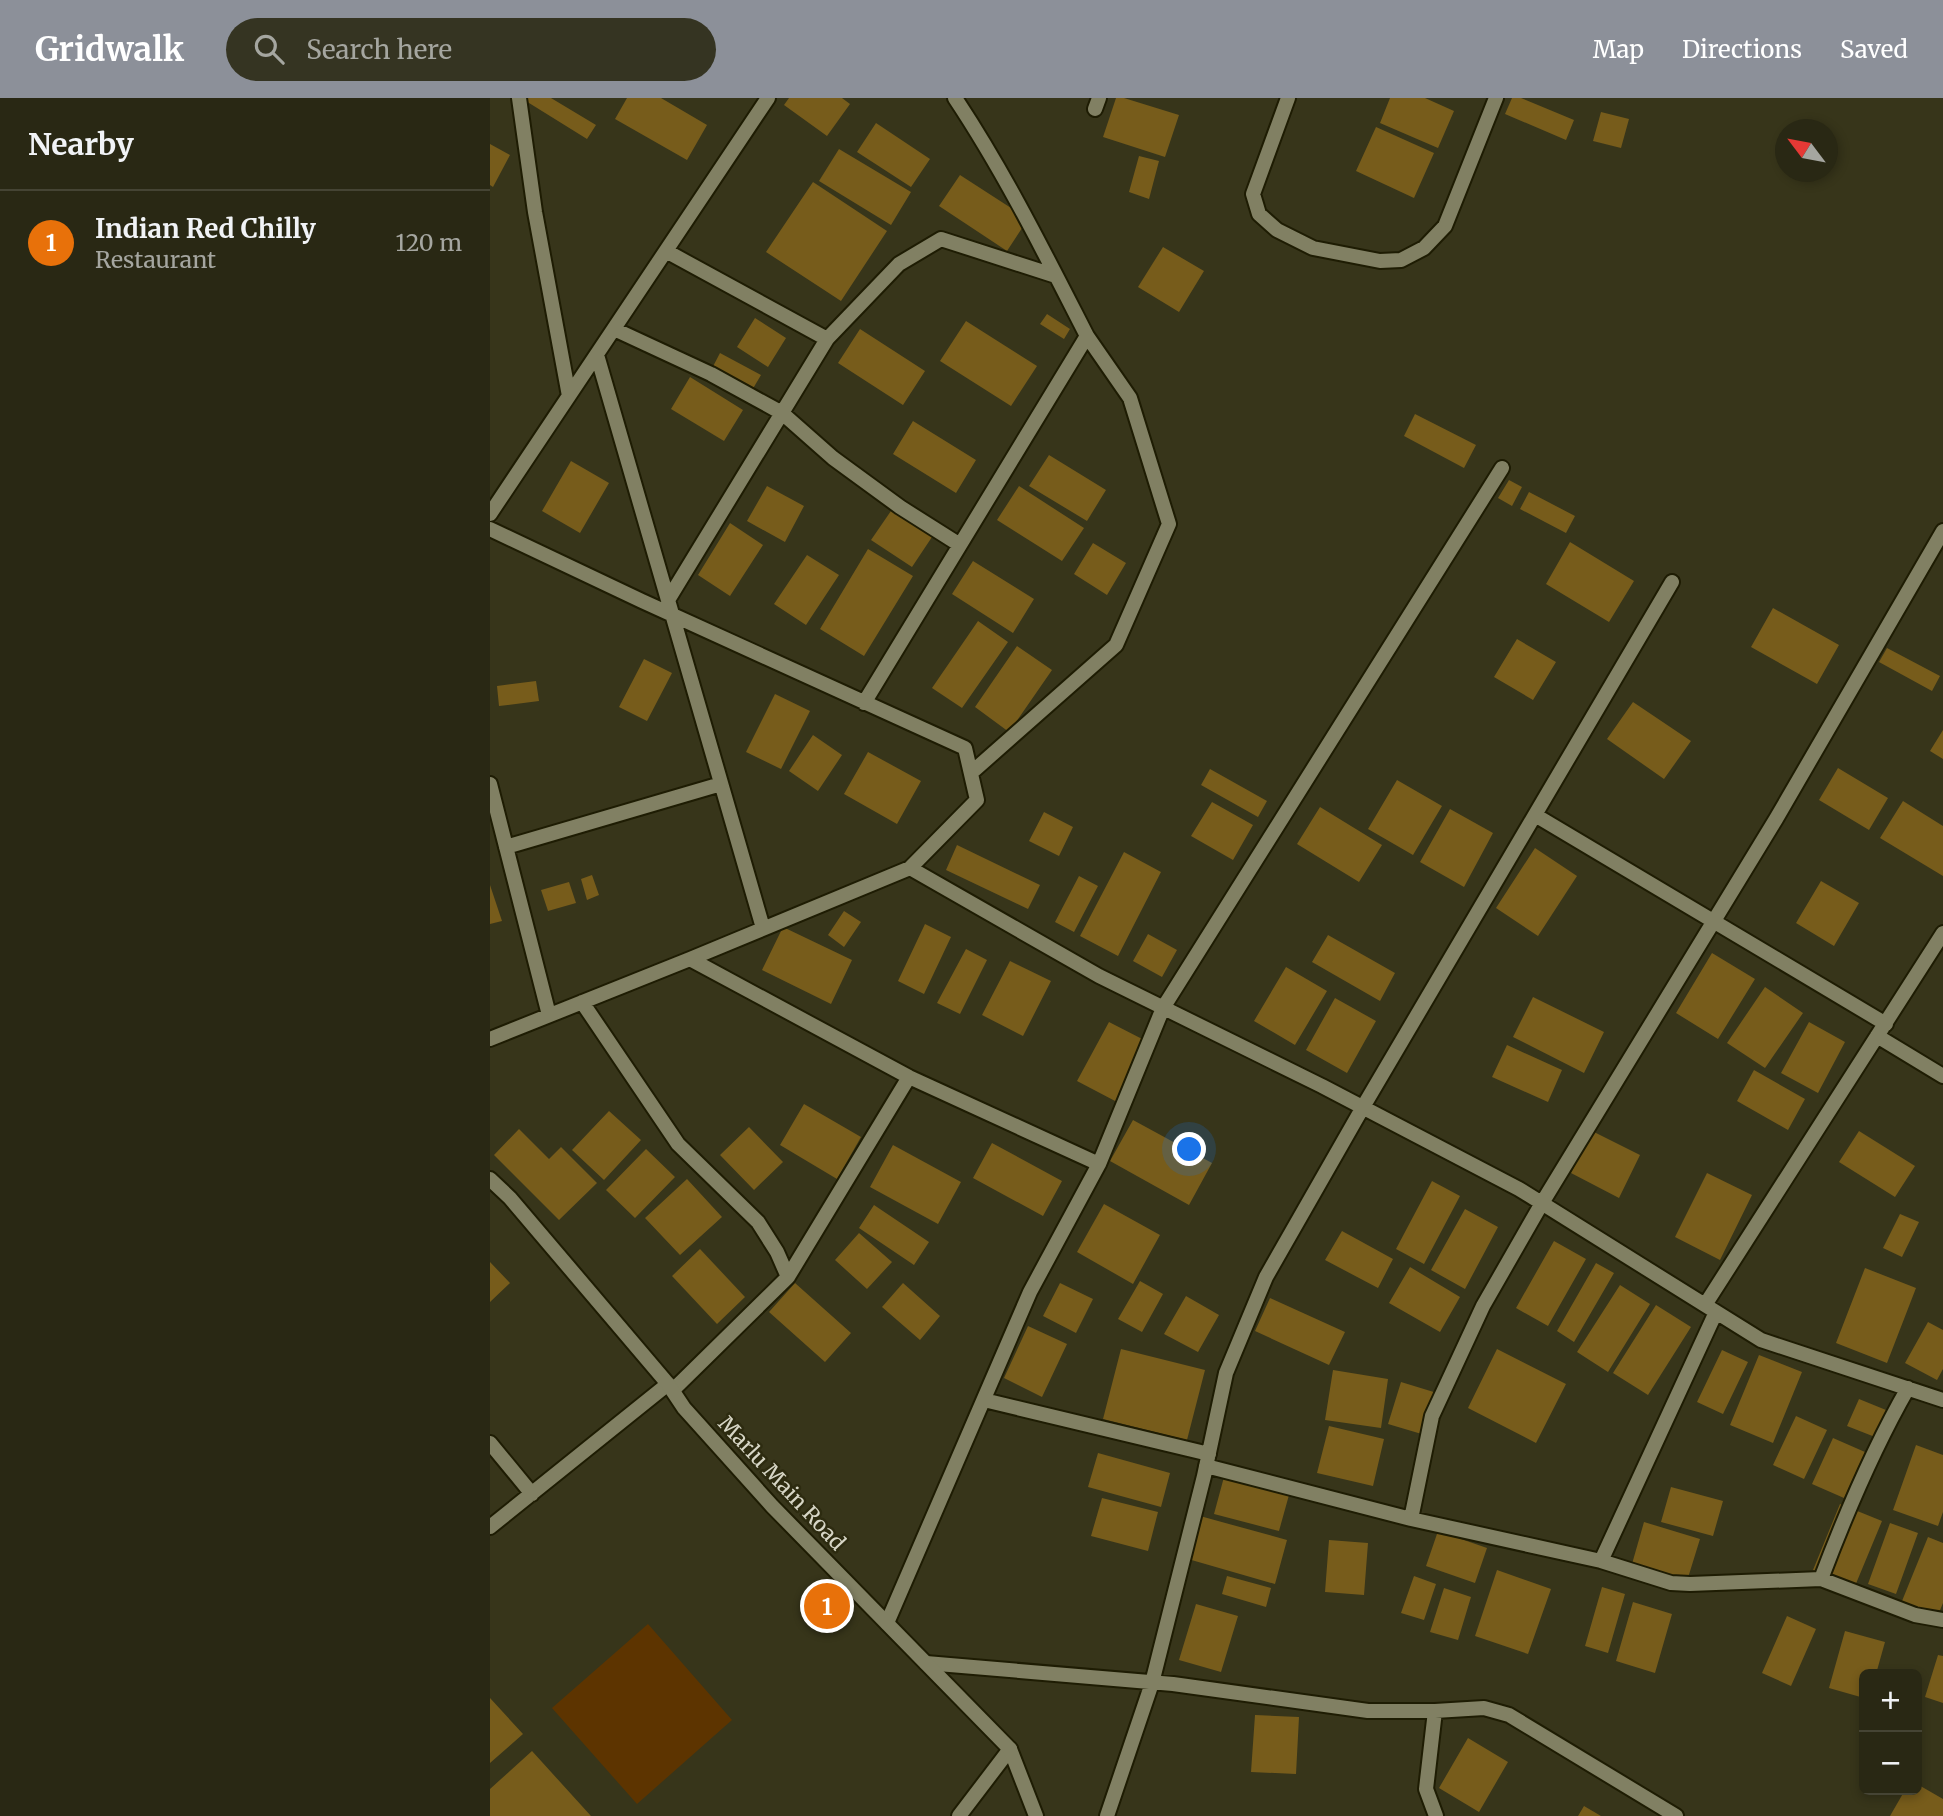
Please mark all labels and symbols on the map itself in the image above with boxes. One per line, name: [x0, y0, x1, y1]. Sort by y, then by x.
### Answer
north arrow: [1775, 119, 1838, 182]
your location: [1172, 1132, 1206, 1166]
street label: Marlu Main Road: [713, 1410, 852, 1556]
pin: 1: [804, 1580, 850, 1632]

